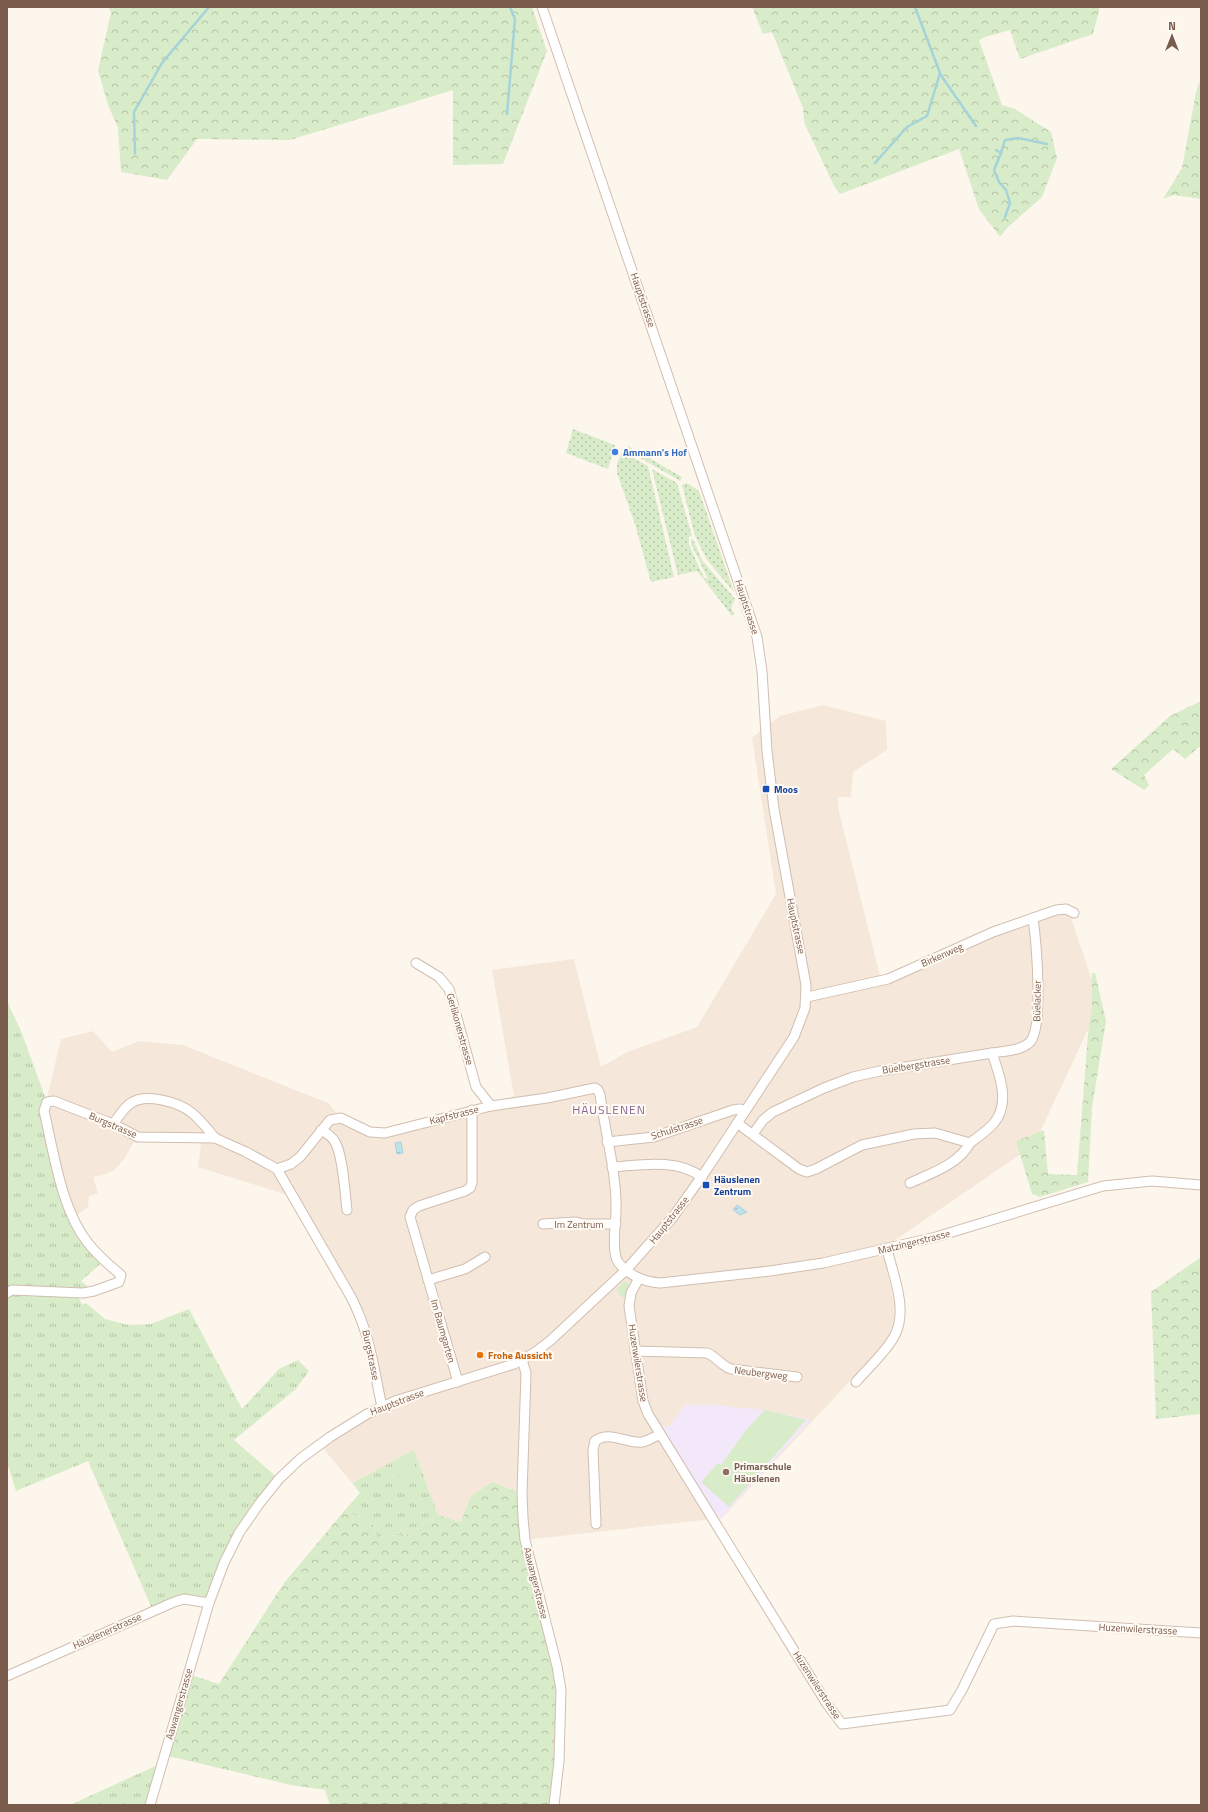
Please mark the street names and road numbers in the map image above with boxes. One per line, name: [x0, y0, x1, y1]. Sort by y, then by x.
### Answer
street label: Hauptstrasse: [627, 271, 659, 329]
street label: Hauptstrasse: [731, 578, 763, 636]
street label: Hauptstrasse: [783, 897, 809, 955]
street label: Birkenweg: [919, 939, 965, 971]
street label: Büelacker: [1029, 980, 1045, 1022]
street label: Gerlikonerstrasse: [443, 991, 477, 1067]
street label: Büelbergstrasse: [881, 1052, 951, 1078]
street label: Kapfstrasse: [428, 1102, 480, 1128]
street label: Burgstrasse: [87, 1108, 139, 1142]
street label: Schulstrasse: [649, 1113, 705, 1143]
street label: Hauptstrasse: [646, 1193, 692, 1247]
street label: Im Zentrum: [554, 1217, 604, 1232]
street label: Matzingerstrasse: [876, 1226, 952, 1258]
street label: Im Baumgarten: [427, 1297, 459, 1365]
street label: Huzenwilerstrasse: [624, 1323, 652, 1403]
street label: Burgstrasse: [358, 1329, 384, 1381]
street label: Neubergweg: [733, 1362, 789, 1384]
street label: Hauptstrasse: [368, 1385, 426, 1419]
street label: Aawangerstrasse: [520, 1545, 552, 1621]
street label: Häuslenerstrasse: [70, 1609, 144, 1653]
street label: Huzenwilerstrasse: [1098, 1619, 1178, 1639]
street label: Huzenwilerstrasse: [789, 1648, 845, 1722]
street label: Aawangerstrasse: [162, 1667, 196, 1741]

